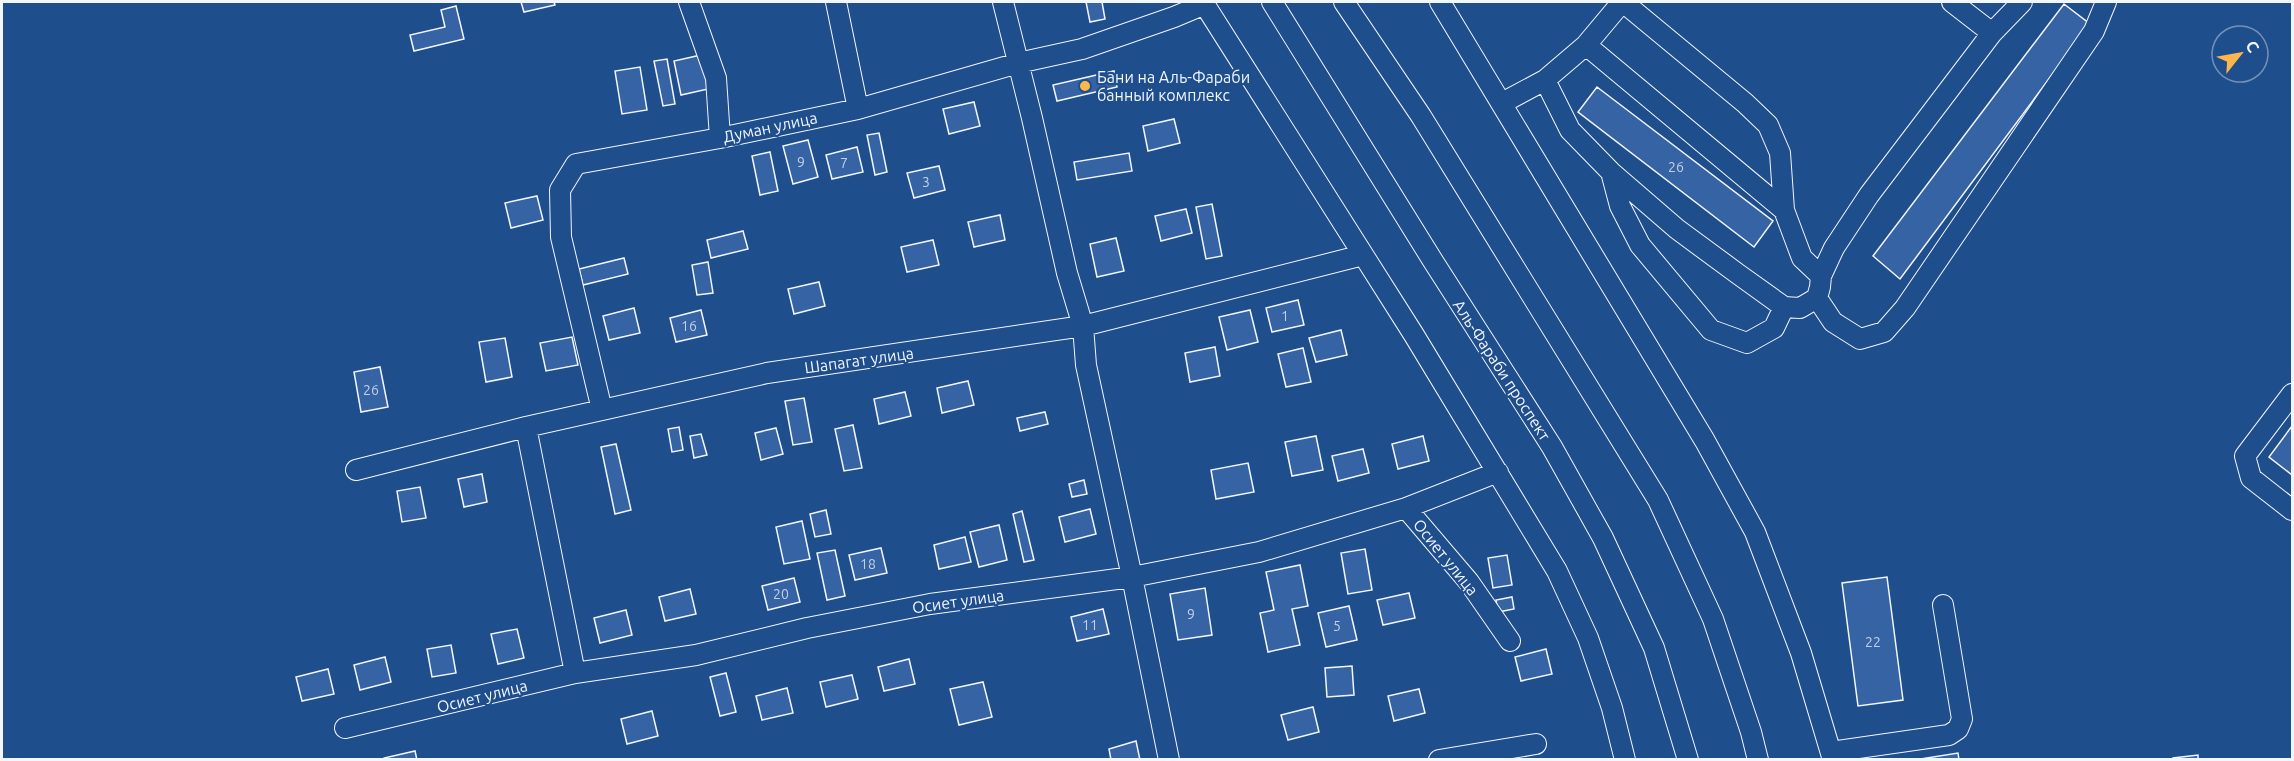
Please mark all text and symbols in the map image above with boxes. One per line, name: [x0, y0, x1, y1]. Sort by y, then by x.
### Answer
north arrow: [2210, 24, 2270, 84]
text: С: [2243, 37, 2263, 55]
place label: Бани на Аль-Фараби банный комплекс: [1097, 68, 1250, 104]
marker: Бани на Аль-Фараби банный комплекс: [1078, 79, 1092, 93]
street label: Думан улица: [721, 108, 819, 146]
house number: 9: [797, 154, 805, 170]
house number: 7: [840, 155, 848, 171]
house number: 26: [1668, 159, 1684, 175]
house number: 3: [922, 174, 930, 190]
street label: Аль-Фараби проспект: [1450, 296, 1554, 444]
house number: 1: [1281, 308, 1289, 324]
house number: 16: [681, 318, 697, 334]
street label: Шапагат улица: [803, 343, 915, 377]
house number: 26: [363, 382, 379, 398]
street label: Осиет улица: [1410, 515, 1482, 599]
house number: 18: [860, 556, 876, 572]
house number: 20: [773, 586, 789, 602]
street label: Осиет улица: [911, 586, 1005, 616]
house number: 9: [1187, 606, 1195, 622]
house number: 11: [1082, 617, 1098, 633]
house number: 5: [1333, 618, 1341, 634]
house number: 22: [1865, 634, 1881, 650]
street label: Осиет улица: [435, 676, 529, 716]

